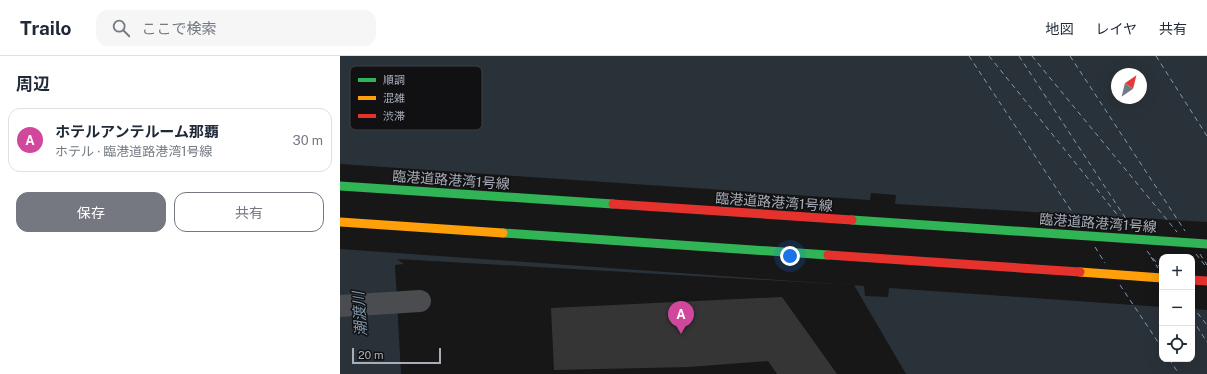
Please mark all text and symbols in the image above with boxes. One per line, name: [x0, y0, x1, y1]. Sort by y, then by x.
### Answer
search box: [96, 10, 376, 46]
text: Trailo: [20, 17, 72, 39]
icon: search: [110, 17, 132, 39]
text: ここで検索: [142, 20, 217, 37]
text: 地図: [1045, 21, 1073, 37]
text: レイヤ: [1095, 21, 1137, 37]
text: 共有: [1159, 21, 1187, 37]
legend: [350, 66, 482, 130]
north arrow: [1111, 68, 1147, 104]
text: 周辺: [16, 74, 50, 94]
text: 順調: [383, 74, 405, 86]
text: 混雑: [383, 92, 405, 104]
text: 渋滞: [383, 110, 405, 122]
text: ホテルアンテルーム那覇: [55, 123, 219, 140]
text: A: [25, 133, 35, 148]
text: 30 m: [293, 133, 323, 148]
text: ホテル · 臨港道路港湾1号線: [55, 144, 213, 159]
street label: 臨港道路港湾1号線: [392, 168, 510, 192]
street label: 臨港道路港湾1号線: [715, 190, 833, 214]
button: 保存: [16, 192, 166, 232]
button: 共有: [174, 192, 324, 232]
street label: 臨港道路港湾1号線: [1039, 211, 1157, 235]
your location: [780, 246, 800, 266]
map controls: [1159, 254, 1195, 362]
button: +: [1159, 254, 1195, 290]
water label: 潮渡川: [349, 289, 370, 337]
button: −: [1159, 290, 1195, 326]
pin: A: [668, 301, 694, 334]
button: locate: [1159, 326, 1195, 362]
scale bar: [352, 346, 441, 365]
text: 20 m: [358, 349, 383, 361]

